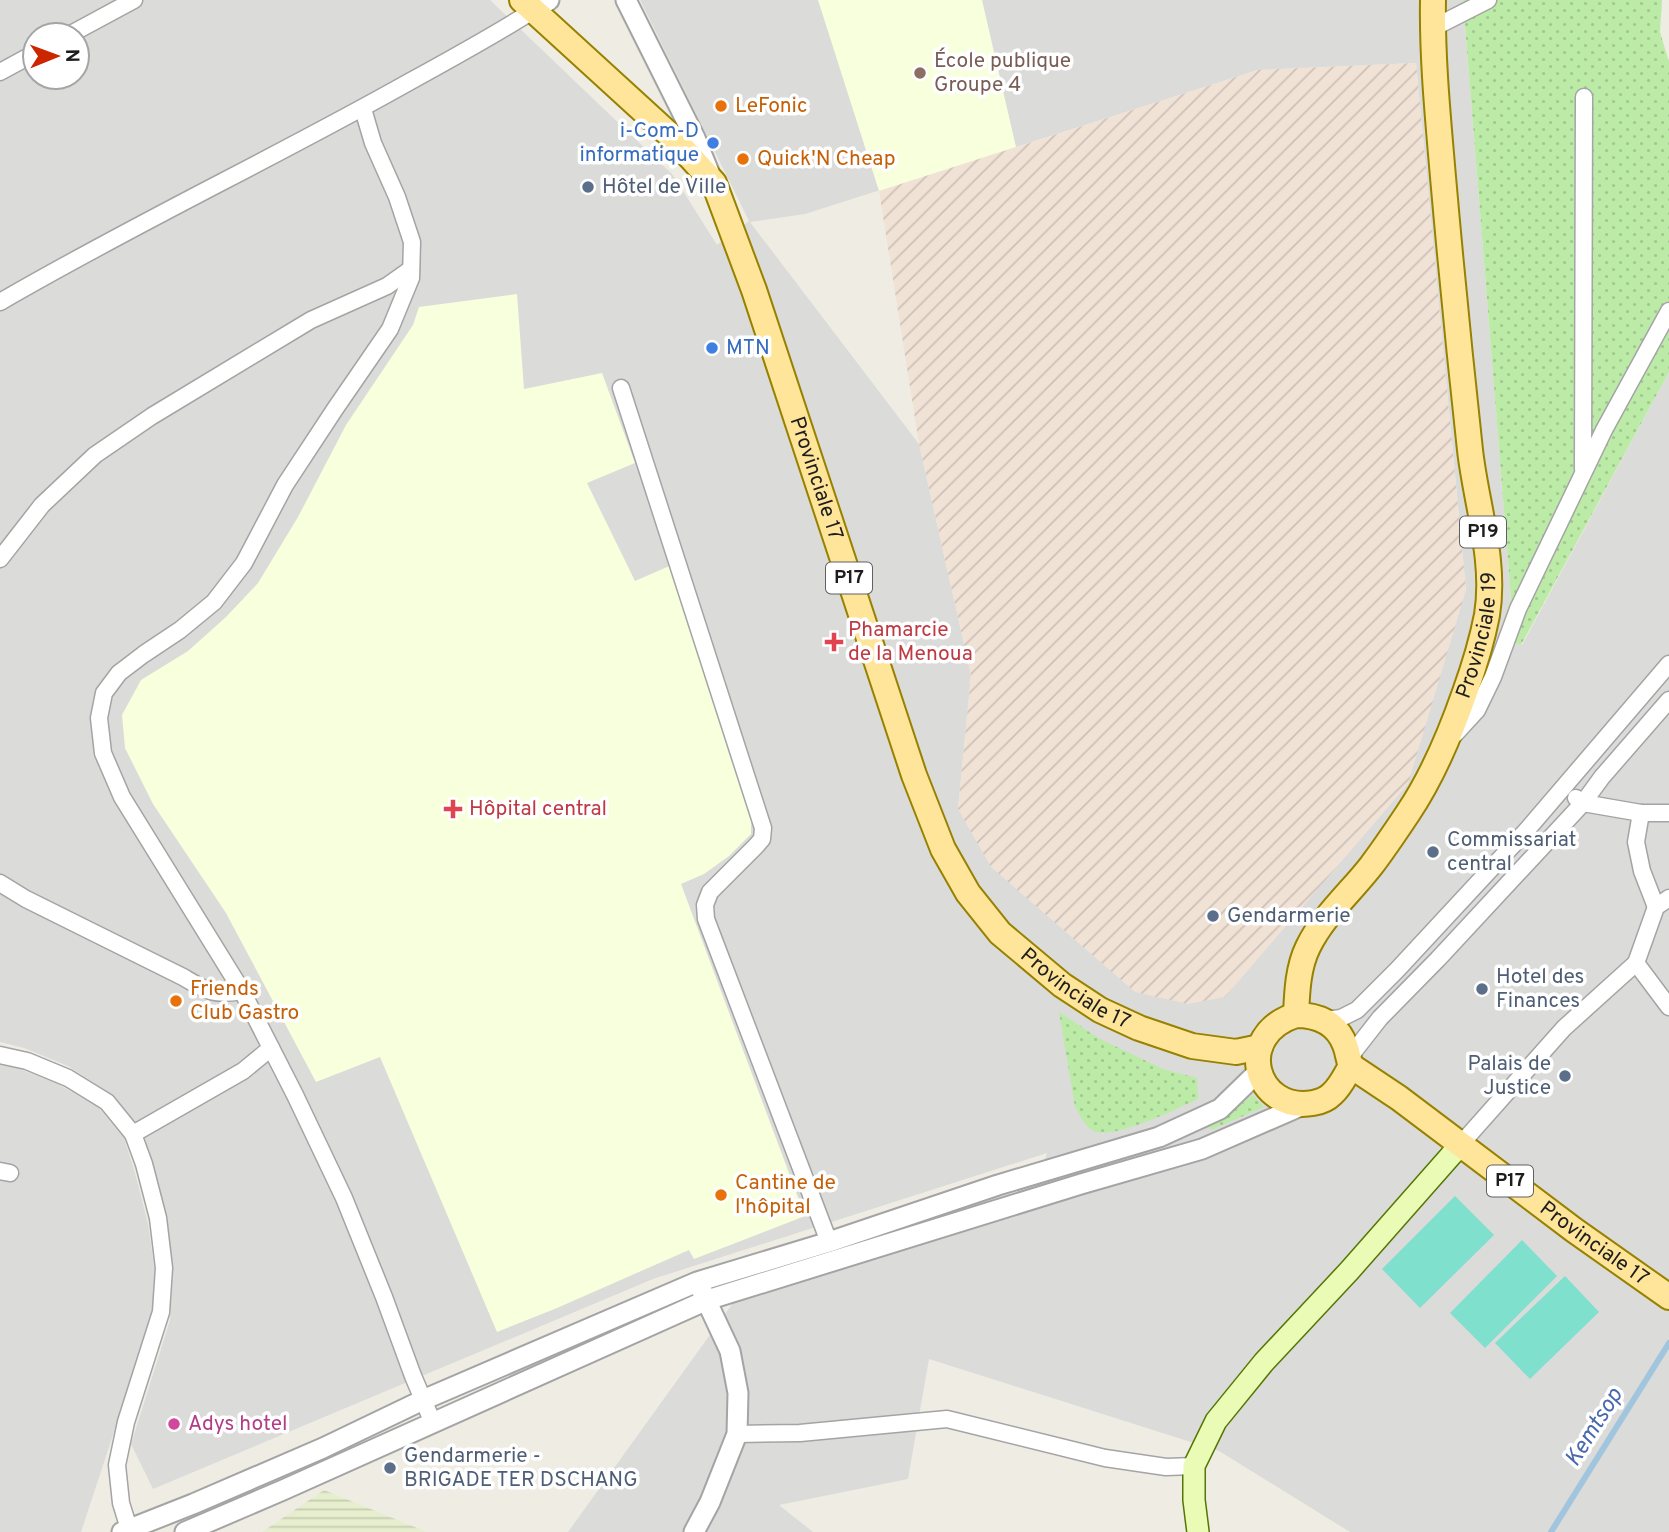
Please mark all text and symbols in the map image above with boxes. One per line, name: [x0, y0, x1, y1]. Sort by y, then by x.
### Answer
north arrow: [21, 21, 91, 91]
place label: École publique Groupe 4: [934, 47, 1071, 99]
text: N: [59, 49, 83, 63]
marker: École publique Groupe 4: [912, 65, 928, 81]
place label: LeFonic: [735, 93, 807, 120]
marker: LeFonic: [713, 98, 729, 114]
place label: i-Com-D informatique: [579, 118, 699, 169]
marker: i-Com-D informatique: [705, 135, 721, 151]
place label: Quick'N Cheap: [757, 146, 896, 173]
marker: Quick'N Cheap: [735, 151, 751, 167]
place label: Hôtel de Ville: [602, 174, 726, 201]
marker: Hôtel de Ville: [580, 179, 596, 195]
place label: MTN: [726, 335, 770, 362]
marker: MTN: [704, 340, 720, 356]
street label: Provinciale 17: [783, 413, 849, 543]
road number: P19: [1460, 516, 1506, 548]
road number: P17: [826, 562, 872, 594]
street label: Provinciale 19: [1450, 571, 1503, 702]
place label: Phamarcie de la Menoua: [848, 617, 973, 668]
marker: Phamarcie de la Menoua: [826, 634, 842, 650]
place label: Hôpital central: [469, 796, 607, 823]
marker: Hôpital central: [443, 799, 463, 819]
place label: Commissariat central: [1447, 827, 1576, 878]
marker: Commissariat central: [1425, 844, 1441, 860]
place label: Gendarmerie: [1227, 903, 1351, 930]
marker: Gendarmerie: [1205, 908, 1221, 924]
street label: Provinciale 17: [1014, 942, 1135, 1036]
place label: Hotel des Finances: [1496, 964, 1584, 1015]
place label: Friends Club Gastro: [190, 976, 299, 1027]
marker: Hotel des Finances: [1474, 981, 1490, 997]
marker: Friends Club Gastro: [168, 993, 184, 1009]
place label: Palais de Justice: [1467, 1051, 1551, 1102]
marker: Palais de Justice: [1557, 1068, 1573, 1084]
road number: P17: [1487, 1166, 1533, 1196]
place label: Cantine de l'hôpital: [735, 1170, 836, 1221]
marker: Cantine de l'hôpital: [713, 1187, 729, 1203]
street label: Provinciale 17: [1534, 1195, 1654, 1292]
water label: Kemtsop: [1560, 1383, 1631, 1473]
place label: Adys hotel: [188, 1411, 288, 1438]
marker: Adys hotel: [166, 1416, 182, 1432]
place label: Gendarmerie - BRIGADE TER DSCHANG: [404, 1443, 638, 1494]
marker: Gendarmerie - BRIGADE TER DSCHANG: [382, 1460, 398, 1476]

